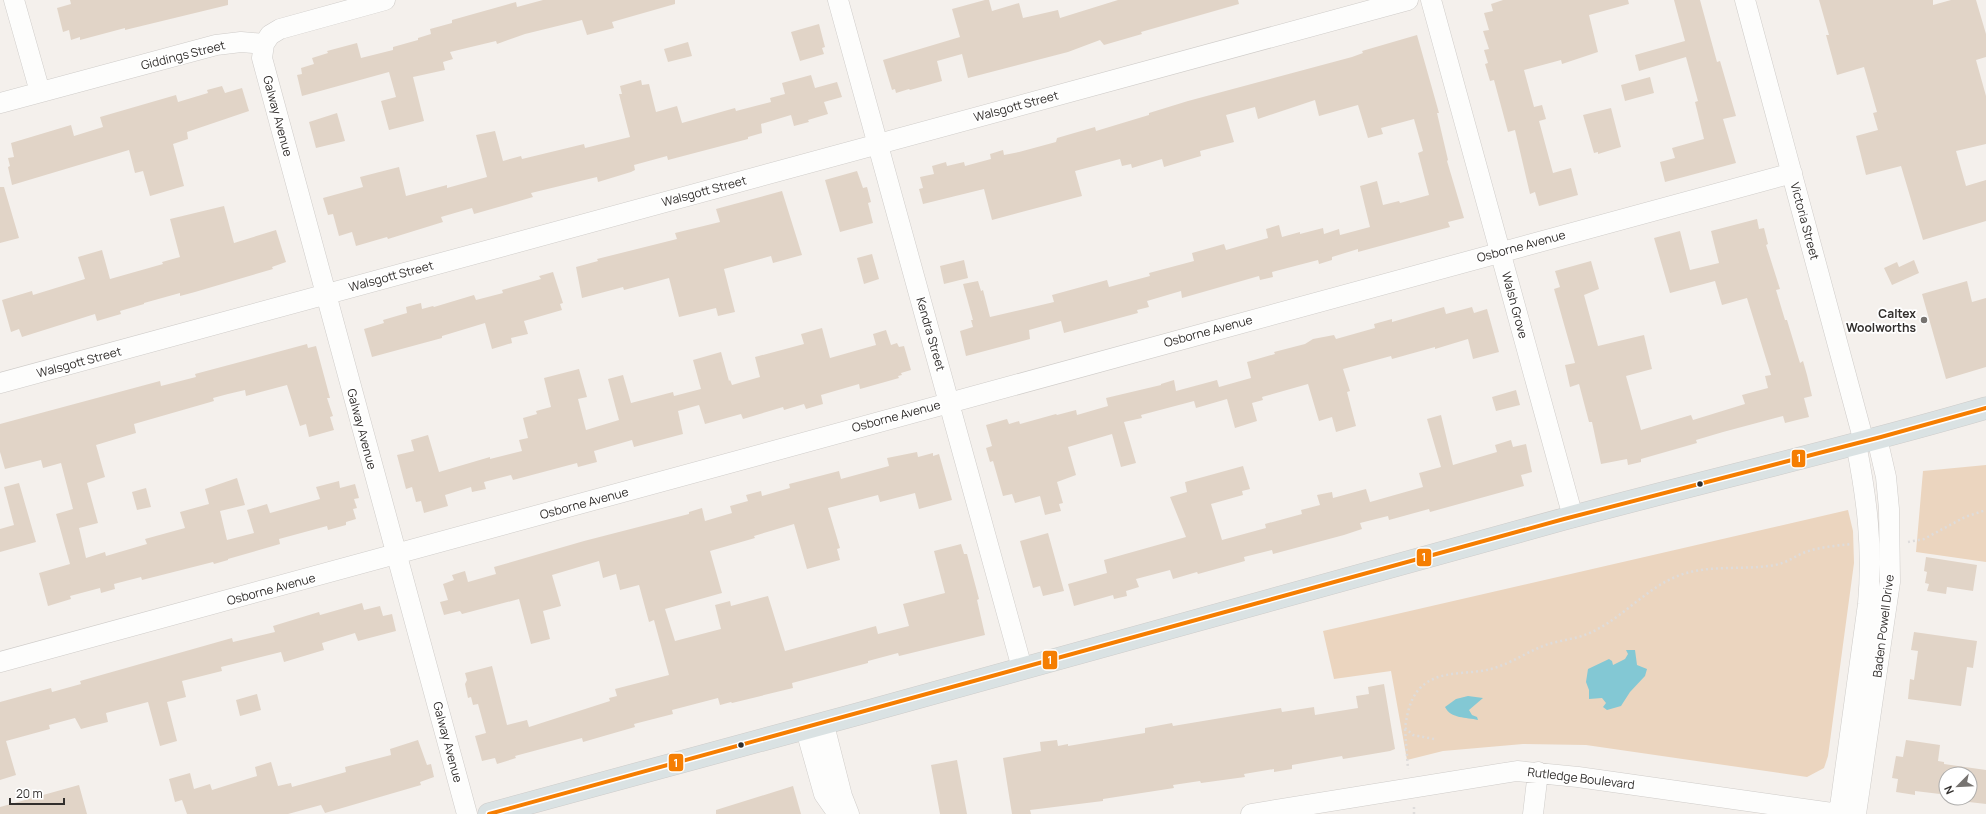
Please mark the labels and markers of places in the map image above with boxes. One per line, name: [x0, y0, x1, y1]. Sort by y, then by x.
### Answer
place label: Caltex Woolworths: [1846, 305, 1916, 336]
marker: Caltex Woolworths: [1919, 315, 1929, 325]
unlabelled marker: [1695, 479, 1705, 489]
unlabelled marker: [736, 740, 746, 750]

